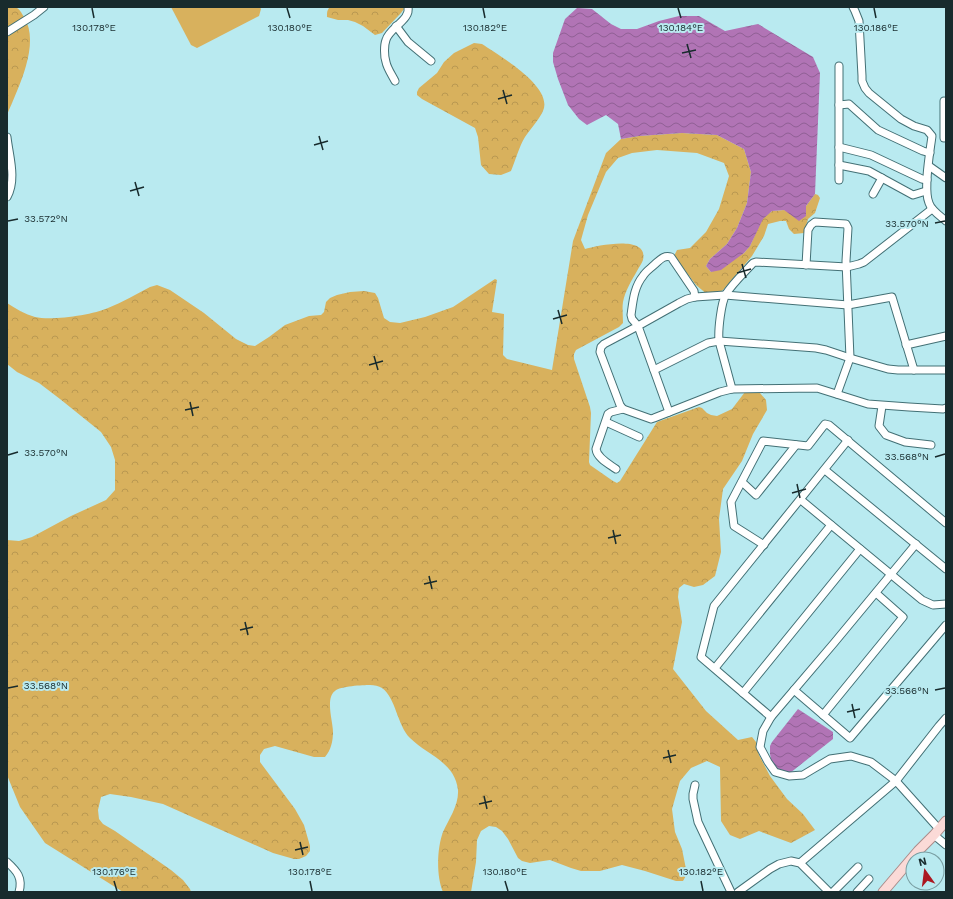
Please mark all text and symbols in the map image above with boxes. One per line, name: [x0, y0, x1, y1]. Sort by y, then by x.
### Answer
text: 130.178°E: [72, 22, 116, 33]
text: 130.180°E: [268, 22, 312, 33]
text: 130.182°E: [463, 22, 507, 33]
text: 130.184°E: [659, 22, 703, 33]
text: 130.186°E: [854, 22, 898, 33]
text: 33.572°N: [24, 213, 68, 224]
text: 33.570°N: [885, 218, 929, 229]
text: 33.570°N: [24, 447, 68, 458]
text: 33.568°N: [885, 451, 929, 462]
text: 33.568°N: [24, 680, 68, 691]
text: 33.566°N: [885, 685, 929, 696]
north arrow: [905, 851, 945, 891]
text: N: [917, 854, 928, 869]
text: 130.176°E: [92, 866, 136, 877]
text: 130.178°E: [288, 866, 332, 877]
text: 130.180°E: [483, 866, 527, 877]
text: 130.182°E: [679, 866, 723, 877]

